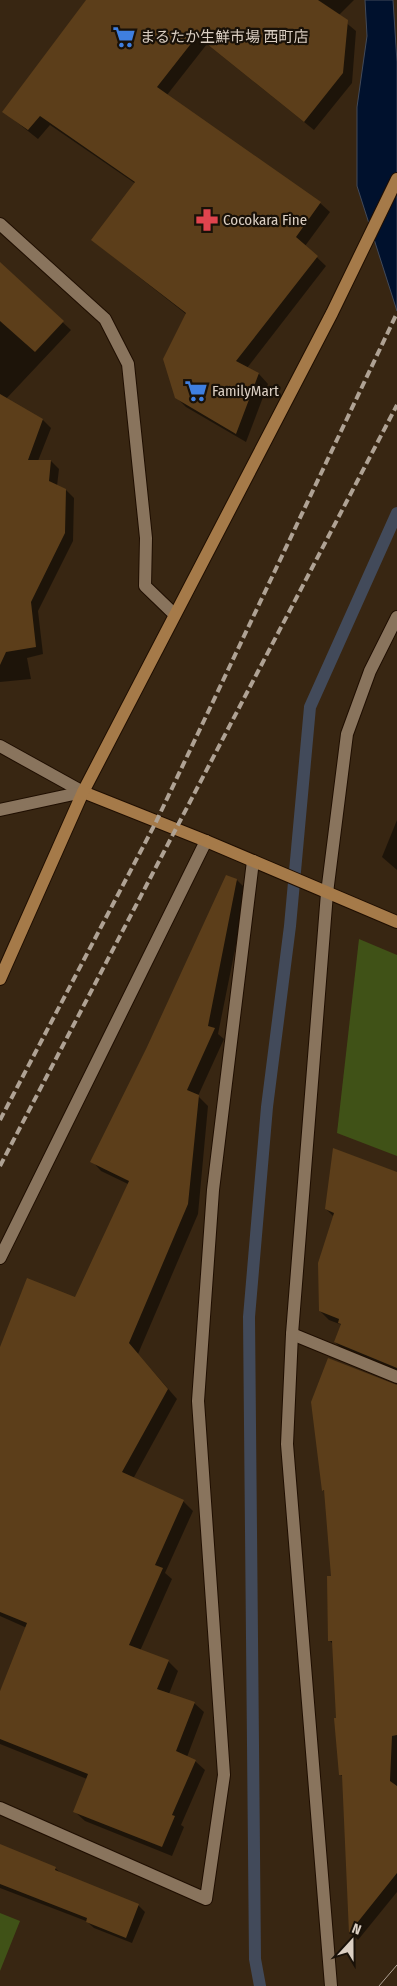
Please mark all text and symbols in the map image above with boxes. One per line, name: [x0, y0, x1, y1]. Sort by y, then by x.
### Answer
supermarket icon: まるたか生鮮市場 西町店: [111, 24, 137, 50]
place label: まるたか生鮮市場 西町店: [140, 28, 309, 46]
pharmacy icon: Cocokara Fine: [194, 207, 220, 233]
place label: Cocokara Fine: [223, 211, 307, 229]
supermarket icon: FamilyMart: [183, 378, 209, 404]
place label: FamilyMart: [212, 382, 279, 400]
north arrow: [327, 1916, 377, 1966]
text: N: [350, 1920, 363, 1939]

